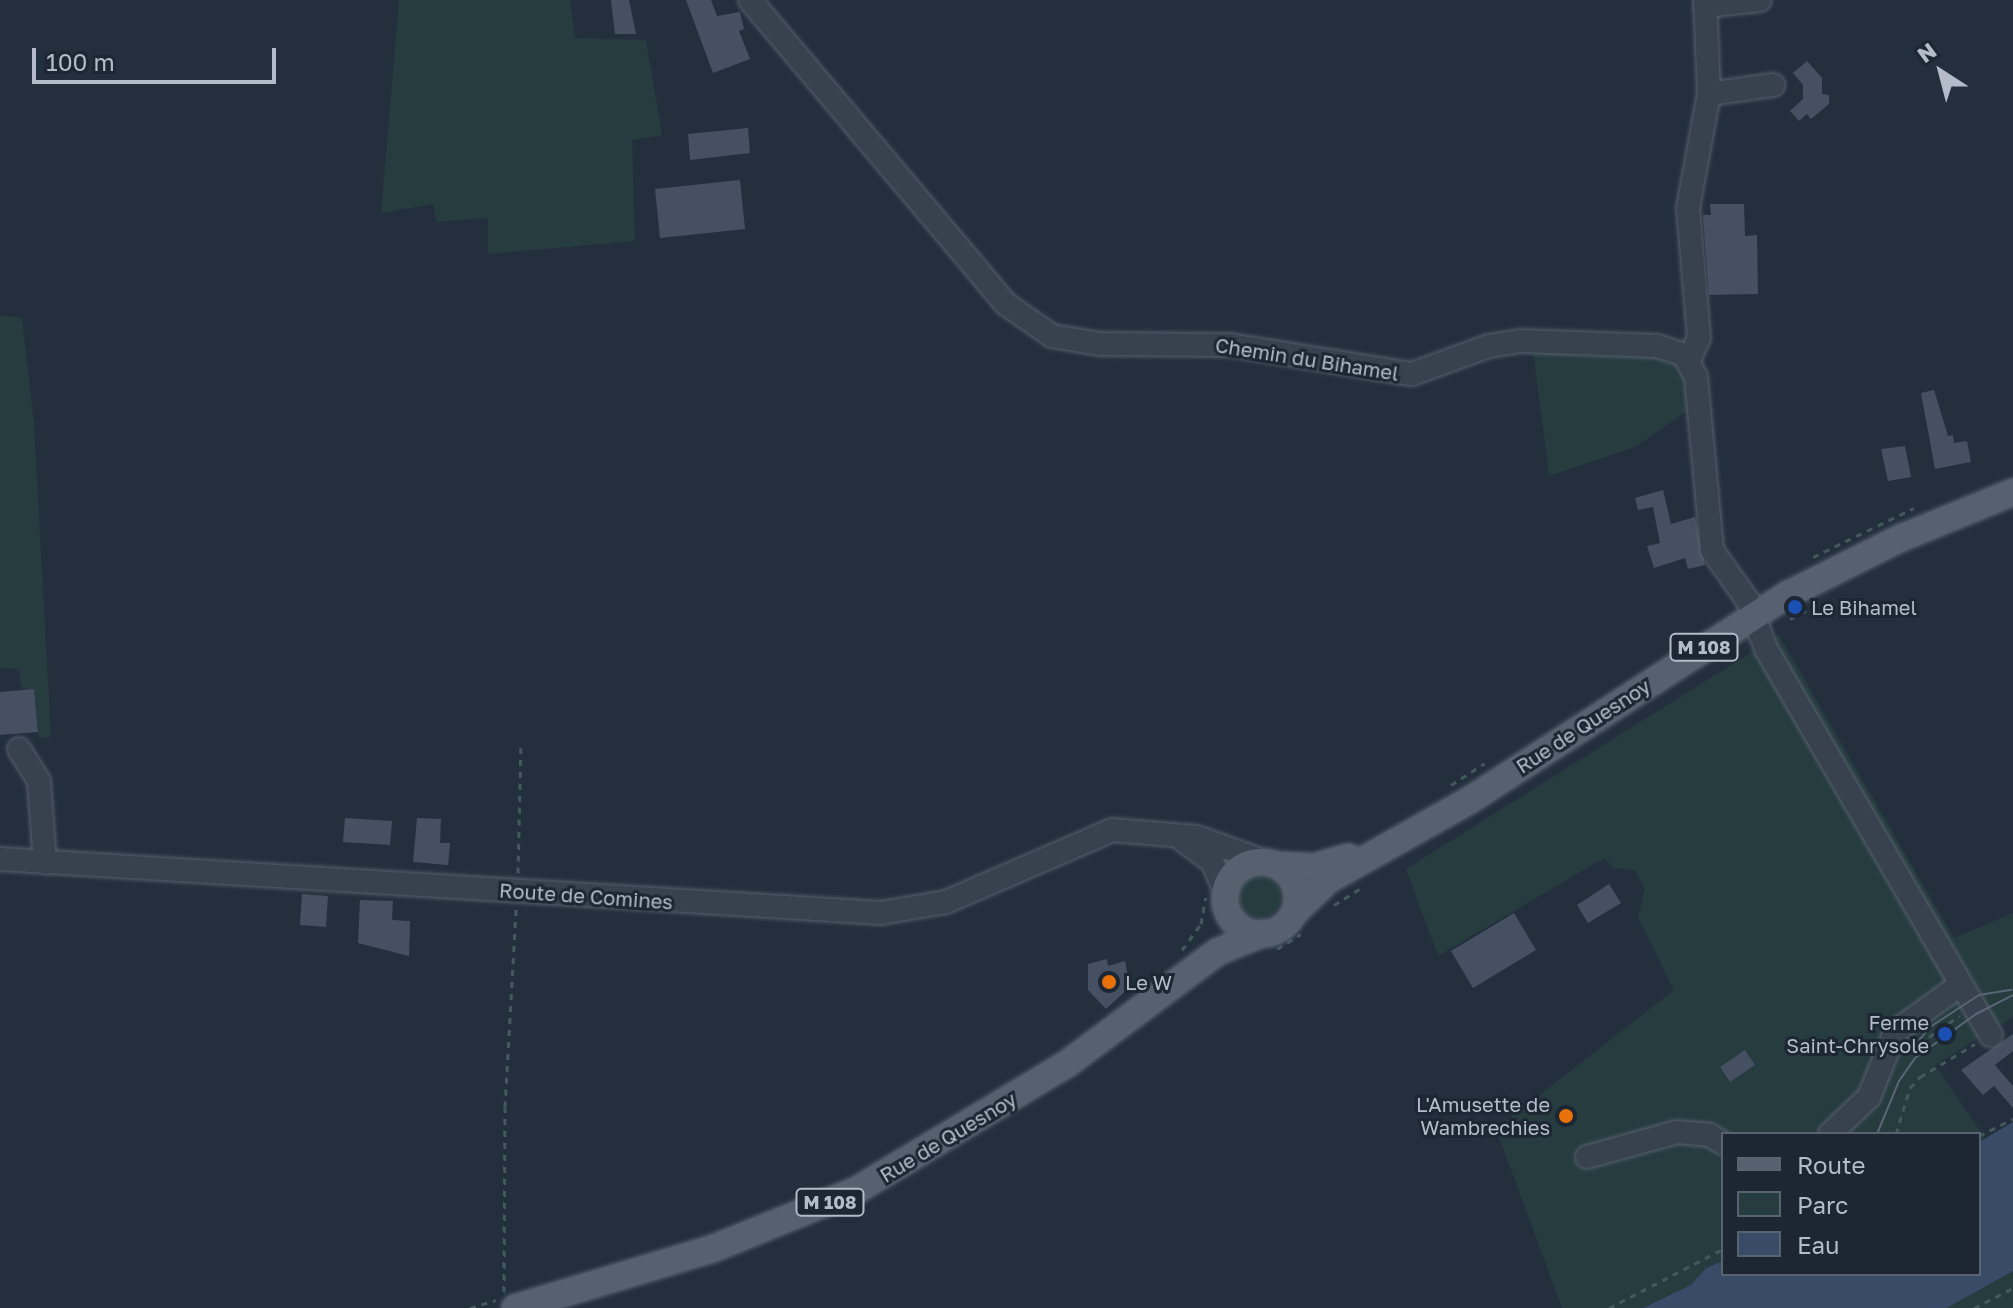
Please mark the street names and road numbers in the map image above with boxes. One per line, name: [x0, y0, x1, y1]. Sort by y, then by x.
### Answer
street label: Chemin du Bihamel: [1214, 333, 1400, 385]
road number: M 108: [1668, 633, 1740, 661]
street label: Rue de Quesnoy: [1511, 674, 1655, 778]
street label: Route de Comines: [498, 878, 674, 914]
street label: Rue de Quesnoy: [875, 1087, 1021, 1187]
road number: M 108: [794, 1188, 866, 1216]

